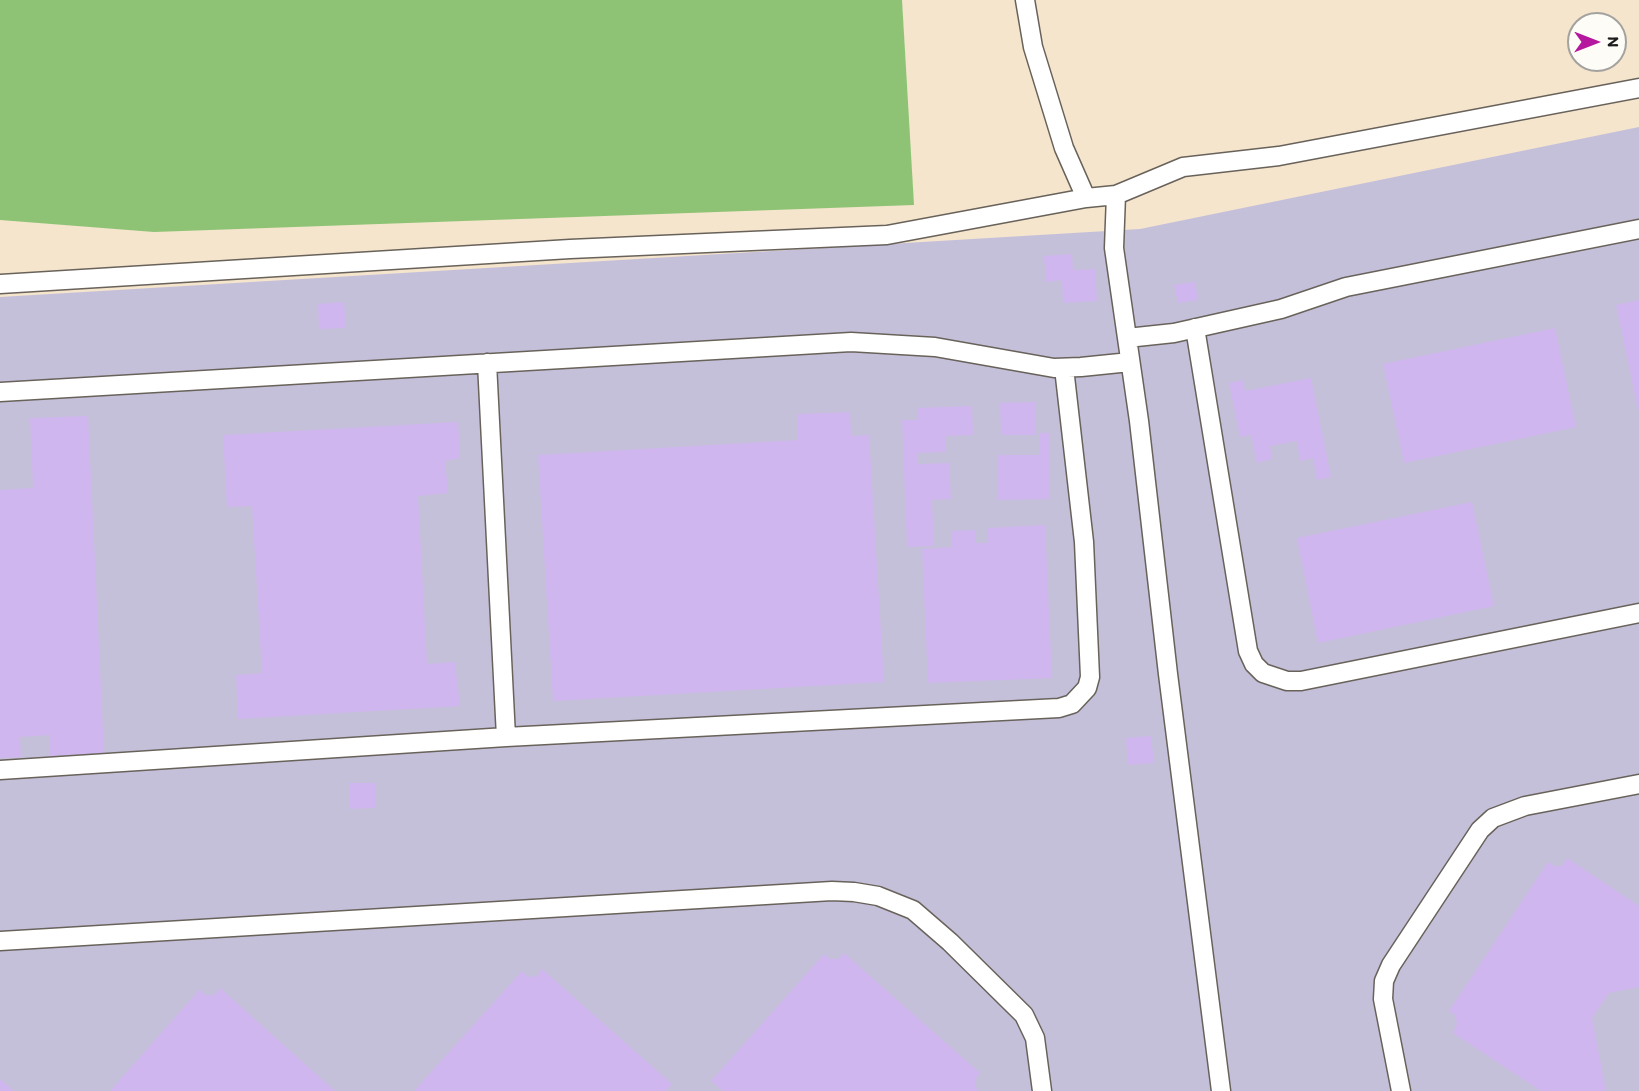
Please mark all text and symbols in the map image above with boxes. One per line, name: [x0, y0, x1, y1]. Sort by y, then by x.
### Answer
north arrow: [1567, 12, 1627, 72]
text: N: [1604, 37, 1623, 47]

